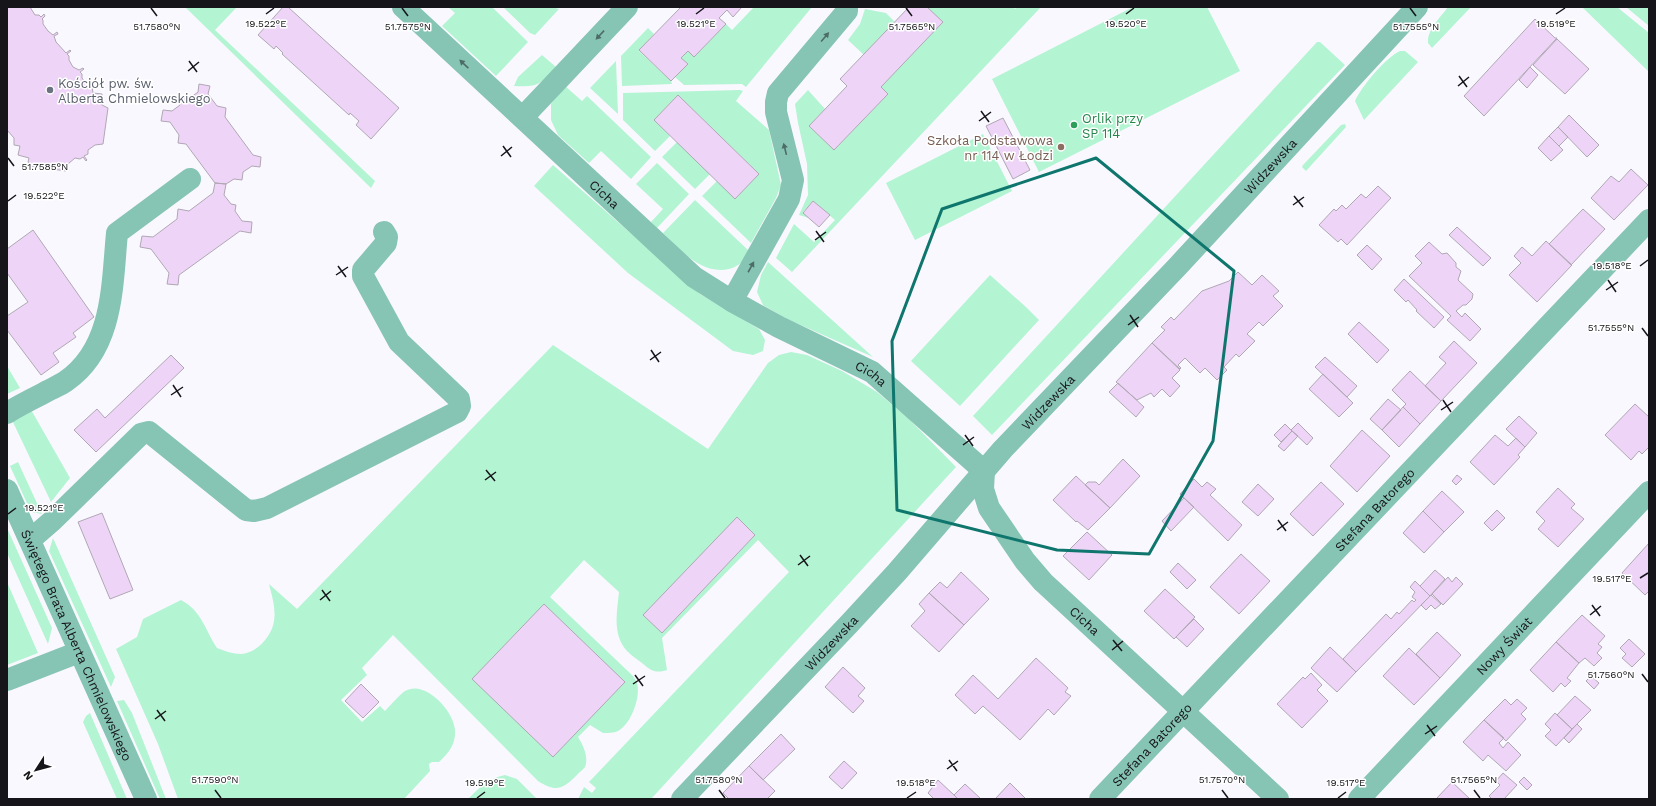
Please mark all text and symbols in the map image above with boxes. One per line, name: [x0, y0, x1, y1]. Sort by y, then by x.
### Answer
text: 19.522°E: [245, 18, 287, 29]
text: 19.521°E: [676, 18, 716, 29]
text: 19.520°E: [1105, 18, 1147, 29]
text: 19.519°E: [1536, 18, 1576, 29]
text: 51.7580°N: [133, 21, 181, 32]
text: 51.7575°N: [385, 21, 431, 32]
text: 51.7565°N: [889, 21, 935, 32]
text: 51.7555°N: [1393, 21, 1439, 32]
one-way arrow: [595, 30, 605, 40]
one-way arrow: [820, 32, 829, 42]
one-way arrow: [459, 59, 469, 69]
place label: Kościół pw. św. Alberta Chmielowskiego: [58, 76, 211, 106]
marker: Kościół pw. św. Alberta Chmielowskiego: [45, 85, 55, 95]
place label: Orlik przy SP 114: [1082, 111, 1143, 141]
marker: Orlik przy SP 114: [1069, 120, 1079, 130]
place label: Szkoła Podstawowa nr 114 w Łodzi: [927, 133, 1054, 163]
street label: Widzewska: [1241, 135, 1300, 198]
one-way arrow: [782, 142, 788, 154]
marker: Szkoła Podstawowa nr 114 w Łodzi: [1056, 142, 1066, 152]
text: 51.7585°N: [22, 161, 68, 172]
street label: Cicha: [586, 177, 623, 212]
text: 19.522°E: [23, 190, 65, 201]
text: 19.518°E: [1592, 260, 1632, 271]
one-way arrow: [748, 262, 755, 273]
text: 51.7555°N: [1588, 322, 1634, 333]
street label: Cicha: [853, 358, 890, 390]
street label: Widzewska: [1018, 371, 1078, 433]
street label: Stefana Batorego: [1332, 465, 1418, 555]
text: 19.521°E: [24, 502, 64, 513]
street label: Świętego Brata Alberta Chmielowskiego: [18, 527, 135, 763]
text: 19.517°E: [1593, 573, 1631, 584]
street label: Cicha: [1066, 604, 1103, 639]
street label: Widzewska: [802, 612, 862, 674]
street label: Nowy Świat: [1473, 614, 1535, 678]
text: 51.7560°N: [1587, 669, 1635, 680]
street label: Stefana Batorego: [1109, 700, 1195, 790]
north arrow: [16, 750, 56, 790]
text: N: [21, 768, 36, 783]
text: 51.7590°N: [191, 774, 239, 785]
text: 51.7580°N: [695, 774, 743, 785]
text: 51.7570°N: [1199, 774, 1245, 785]
text: 51.7565°N: [1451, 774, 1497, 785]
text: 19.519°E: [465, 777, 505, 788]
text: 19.518°E: [896, 777, 936, 788]
text: 19.517°E: [1327, 777, 1365, 788]

